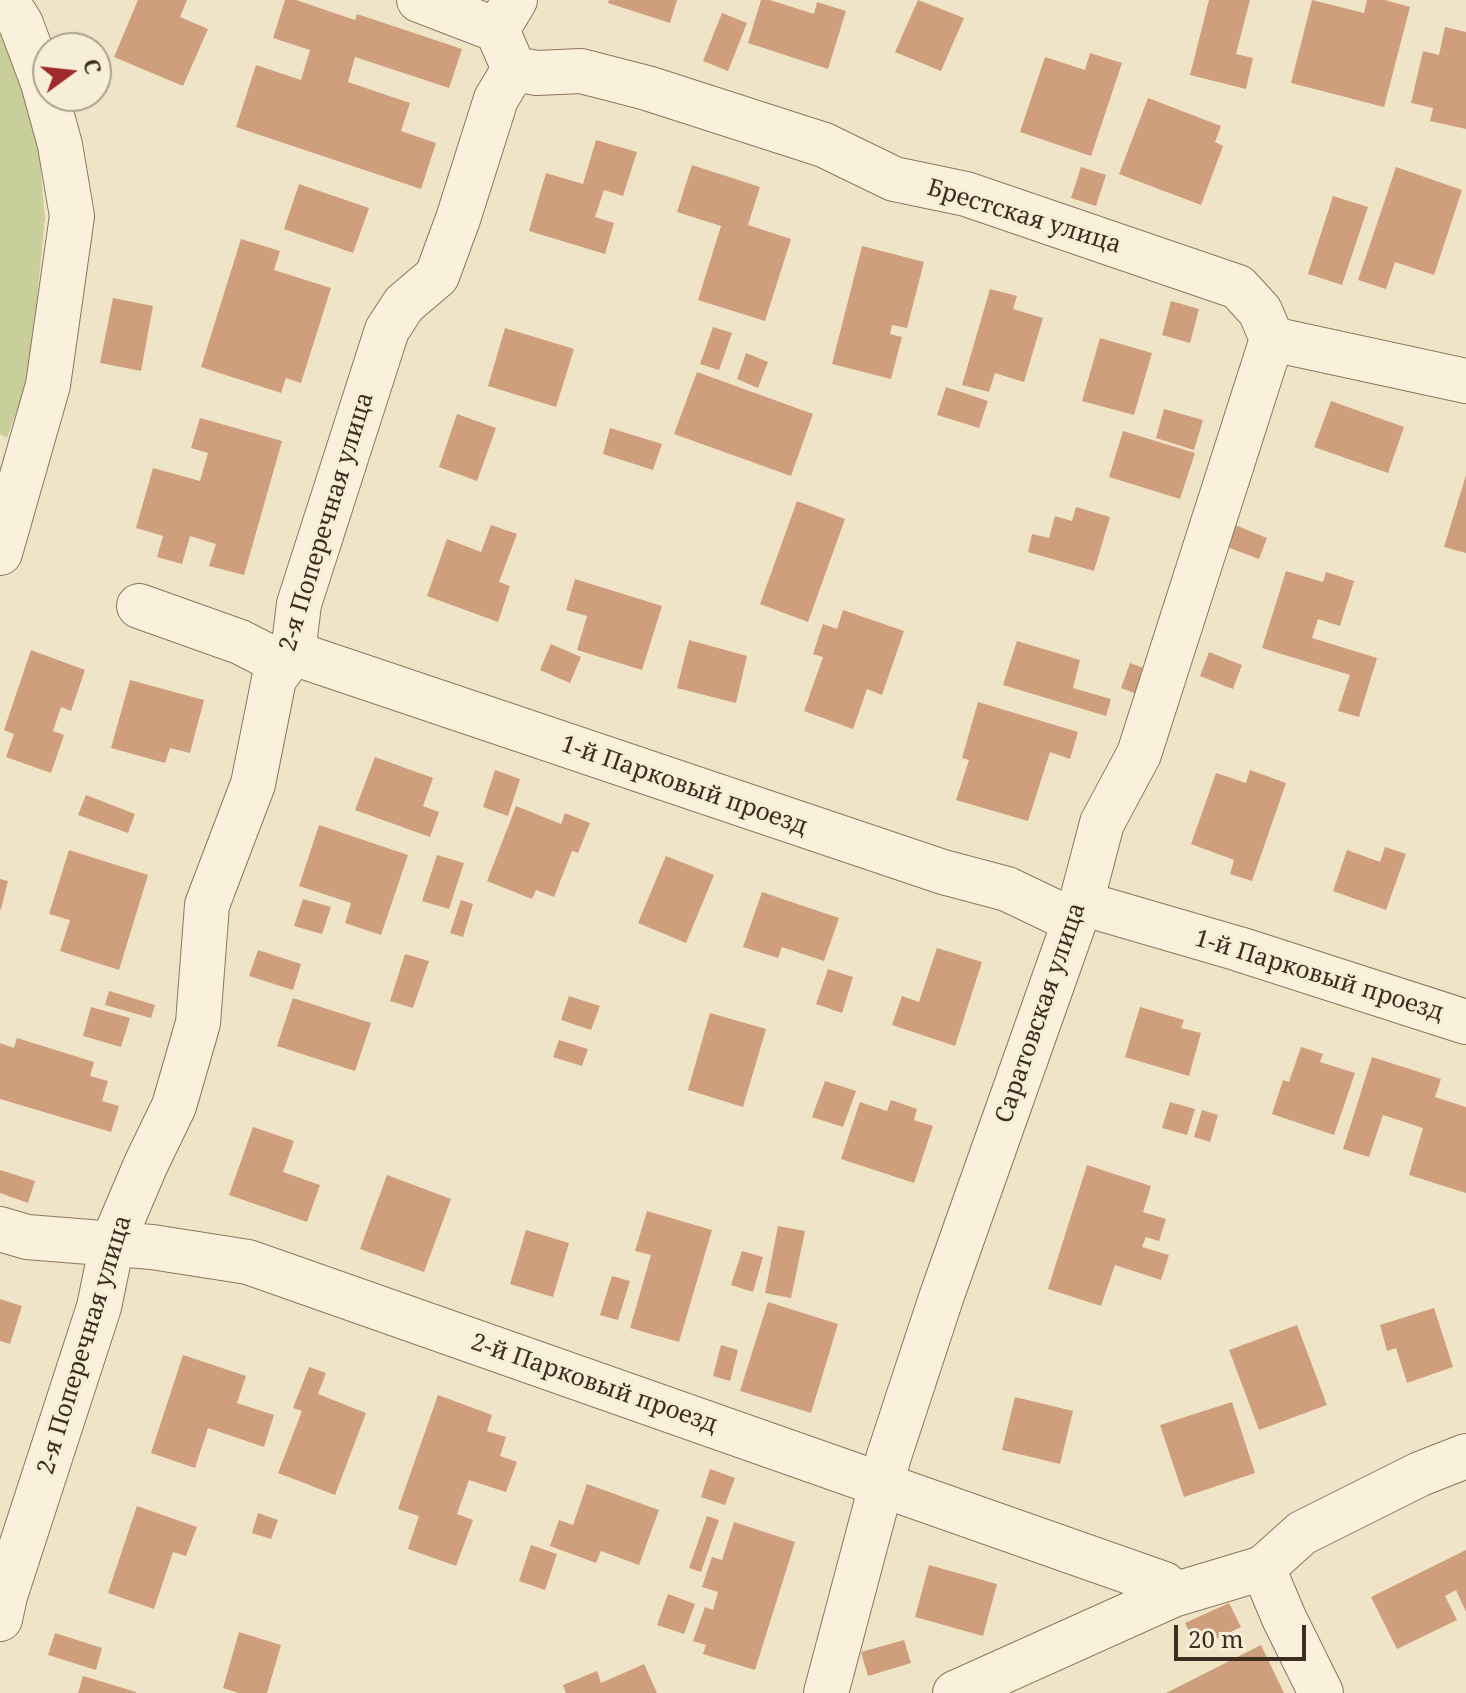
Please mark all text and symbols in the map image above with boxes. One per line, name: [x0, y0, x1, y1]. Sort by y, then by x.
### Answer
north arrow: [32, 32, 112, 112]
text: С: [77, 55, 110, 77]
street label: Брестская улица: [923, 174, 1125, 260]
street label: 2-я Поперечная улица: [274, 389, 380, 655]
street label: 1-й Парковый проезд: [557, 730, 811, 842]
street label: Саратовская улица: [990, 899, 1092, 1127]
street label: 1-й Парковый проезд: [1191, 924, 1447, 1028]
street label: 2-я Поперечная улица: [32, 1212, 138, 1478]
street label: 2-й Парковый проезд: [467, 1328, 721, 1440]
scale bar: [1178, 1609, 1310, 1659]
text: 20 m: [1188, 1622, 1244, 1655]

